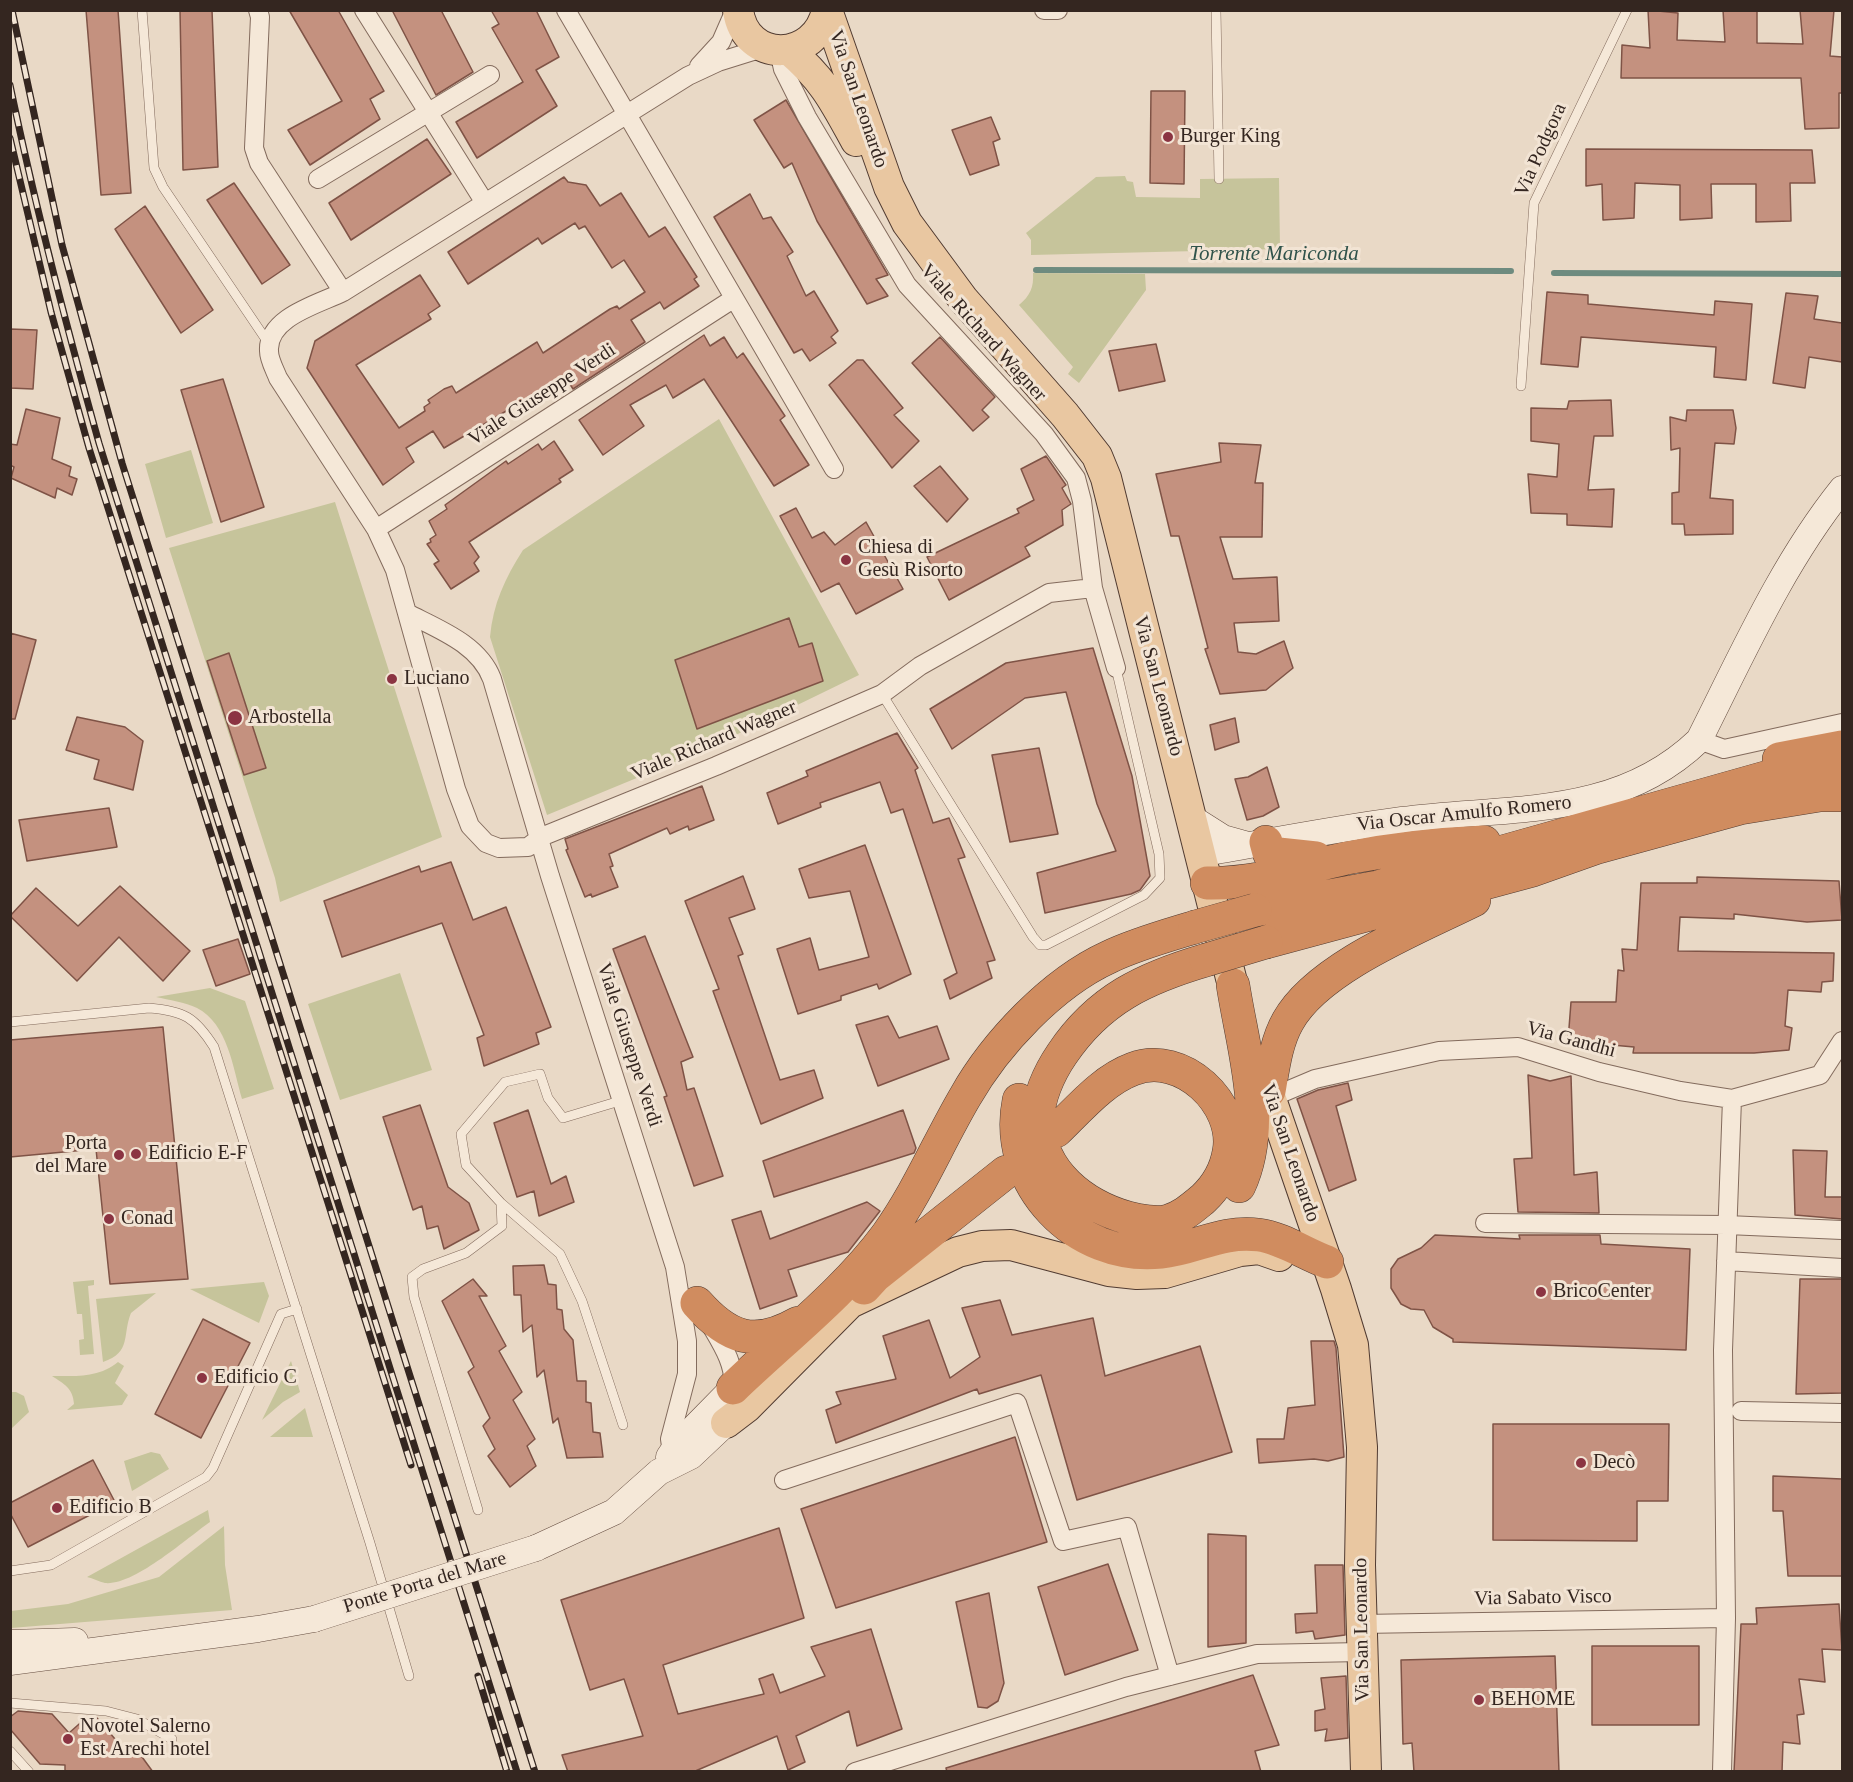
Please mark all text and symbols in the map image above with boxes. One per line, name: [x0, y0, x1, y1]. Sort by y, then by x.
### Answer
street label: Via San Leonardo: [823, 27, 893, 171]
street label: Via Podgora: [1510, 100, 1572, 200]
place label: Burger King: [1180, 125, 1280, 149]
marker: Burger King: [1161, 130, 1175, 144]
water label: Torrente Mariconda: [1189, 241, 1359, 267]
street label: Viale Richard Wagner: [915, 259, 1051, 407]
street label: Viale Giuseppe Verdi: [464, 338, 620, 452]
place label: Chiesa di Gesù Risorto: [858, 536, 963, 583]
marker: Chiesa di Gesù Risorto: [839, 553, 853, 567]
street label: Via San Leonardo: [1128, 613, 1188, 759]
place label: Luciano: [404, 667, 470, 691]
marker: Luciano: [385, 672, 399, 686]
street label: Viale Richard Wagner: [628, 695, 800, 787]
place label: Arbostella: [248, 706, 331, 730]
marker: Arbostella: [226, 709, 244, 727]
street label: Via Oscar Amulfo Romero: [1355, 791, 1573, 837]
street label: Viale Giuseppe Verdi: [591, 960, 667, 1130]
street label: Via Gandhi: [1524, 1017, 1618, 1063]
street label: Via San Leonardo: [1255, 1081, 1325, 1225]
place label: Porta del Mare: [35, 1132, 107, 1179]
place label: Edificio E-F: [148, 1142, 247, 1166]
marker: Edificio E-F: [129, 1147, 143, 1161]
marker: Porta del Mare: [112, 1148, 126, 1162]
place label: Conad: [121, 1207, 173, 1231]
marker: Conad: [102, 1212, 116, 1226]
place label: BricoCenter: [1553, 1280, 1651, 1304]
marker: BricoCenter: [1534, 1285, 1548, 1299]
place label: Edificio C: [214, 1366, 297, 1390]
marker: Edificio C: [195, 1371, 209, 1385]
place label: Decò: [1593, 1451, 1635, 1475]
marker: Decò: [1574, 1456, 1588, 1470]
place label: Edificio B: [69, 1496, 152, 1520]
marker: Edificio B: [50, 1501, 64, 1515]
street label: Ponte Porta del Mare: [340, 1547, 510, 1619]
street label: Via San Leonardo: [1349, 1558, 1375, 1702]
street label: Via Sabato Visco: [1474, 1585, 1612, 1611]
place label: BEHOME: [1491, 1688, 1575, 1712]
marker: BEHOME: [1472, 1693, 1486, 1707]
place label: Novotel Salerno Est Arechi hotel: [80, 1715, 211, 1762]
marker: Novotel Salerno Est Arechi hotel: [61, 1732, 75, 1746]

